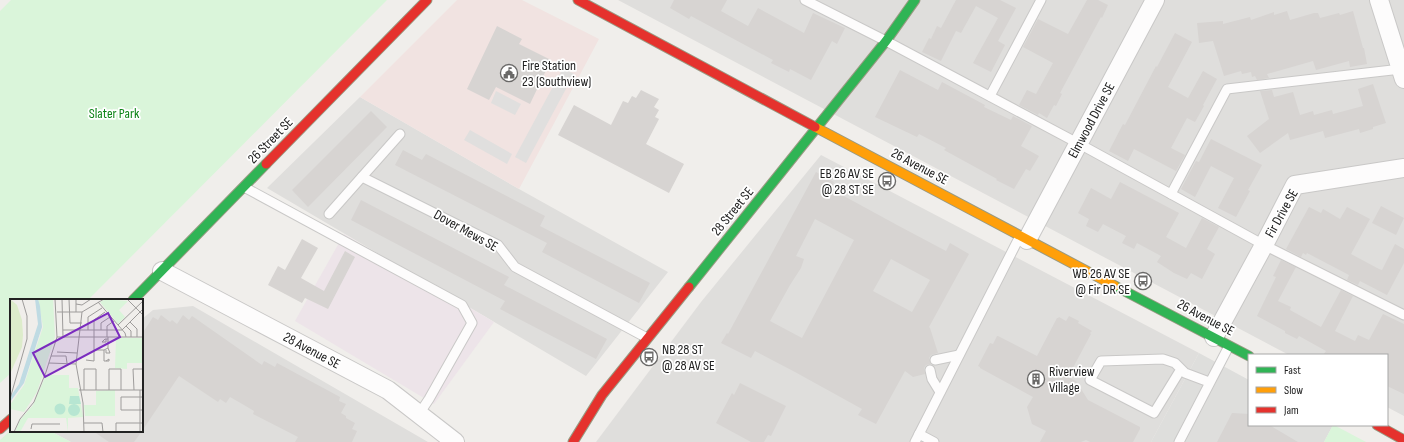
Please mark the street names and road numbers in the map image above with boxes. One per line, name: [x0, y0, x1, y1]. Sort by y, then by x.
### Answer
street label: Elmwood Drive SE: [1064, 79, 1119, 161]
street label: 26 Street SE: [244, 114, 297, 167]
street label: 26 Avenue SE: [888, 144, 951, 189]
street label: 28 Street SE: [708, 183, 757, 239]
street label: Fir Drive SE: [1261, 186, 1302, 240]
street label: Dover Mews SE: [431, 206, 501, 255]
street label: 26 Avenue SE: [1174, 295, 1237, 340]
street label: 28 Avenue SE: [280, 328, 343, 373]

